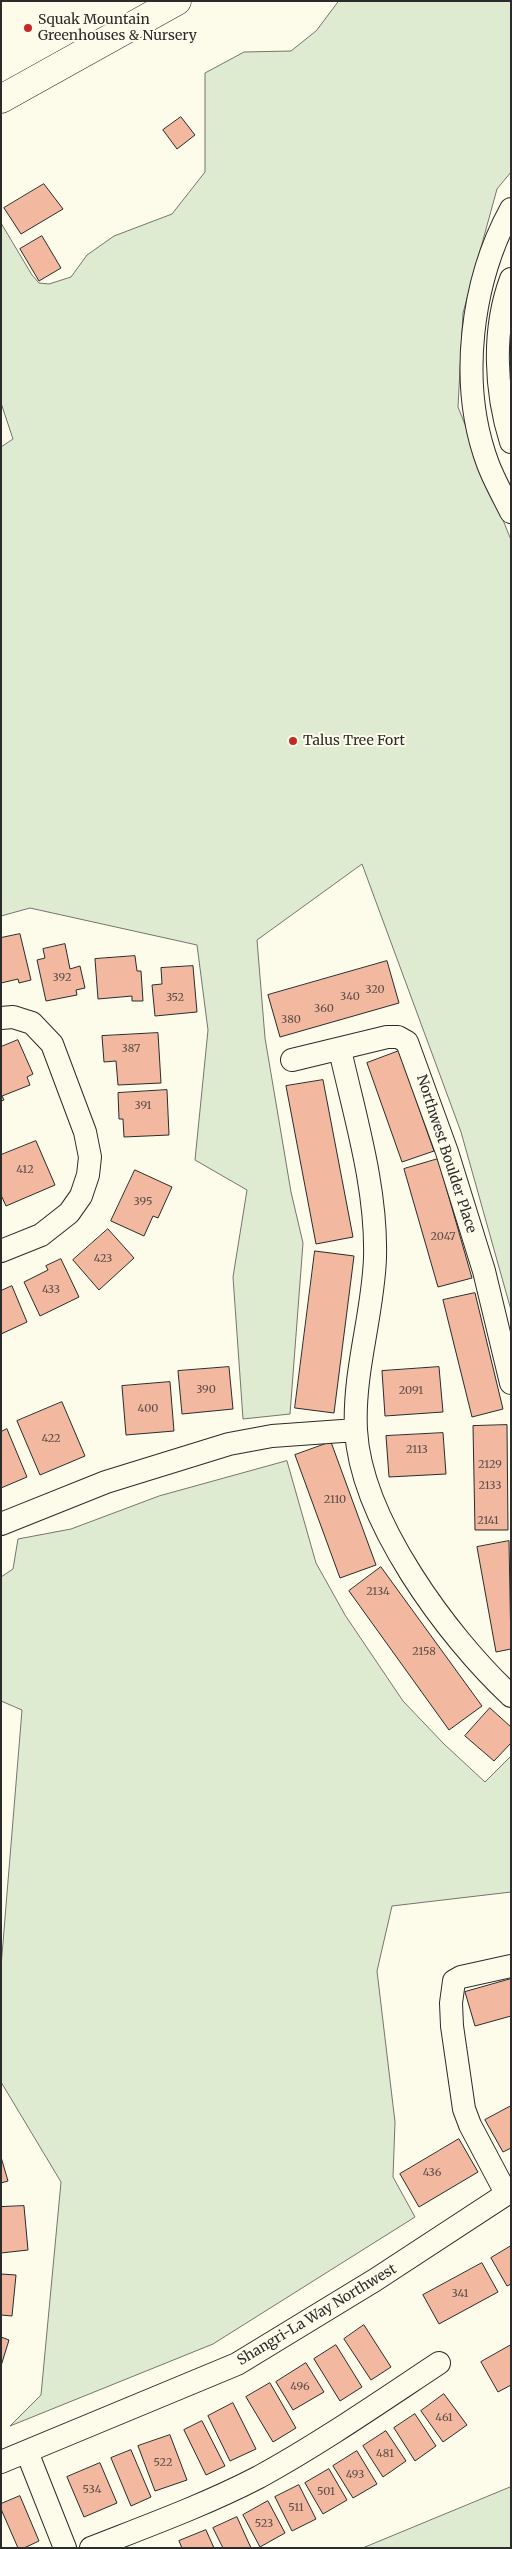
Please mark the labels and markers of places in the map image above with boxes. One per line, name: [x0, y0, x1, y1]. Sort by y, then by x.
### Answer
place label: Squak Mountain Greenhouses & Nursery: [38, 12, 197, 44]
marker: Squak Mountain Greenhouses & Nursery: [22, 22, 34, 34]
place label: Talus Tree Fort: [303, 733, 405, 749]
marker: Talus Tree Fort: [287, 735, 299, 747]

